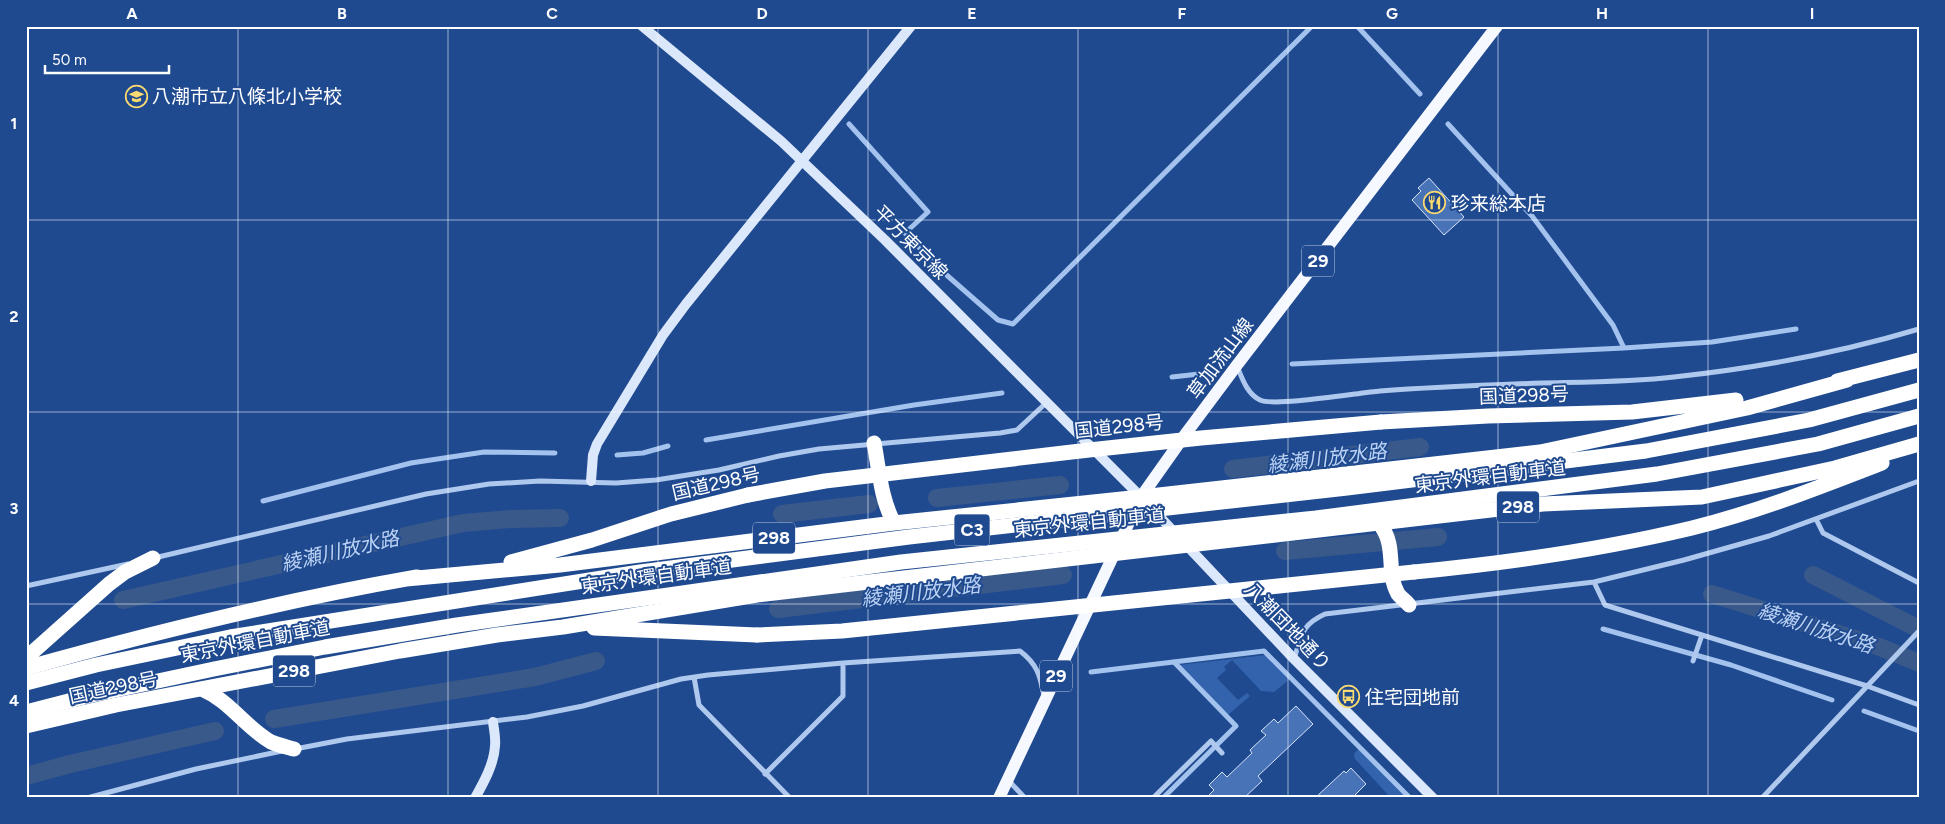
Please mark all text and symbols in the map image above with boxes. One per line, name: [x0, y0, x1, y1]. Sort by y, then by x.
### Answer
text: A: [126, 4, 138, 23]
text: B: [337, 4, 347, 23]
text: C: [546, 4, 558, 23]
text: D: [756, 4, 768, 23]
text: E: [967, 4, 977, 23]
text: F: [1178, 4, 1187, 23]
text: G: [1386, 4, 1398, 23]
text: H: [1596, 4, 1608, 23]
text: I: [1810, 4, 1814, 23]
scale bar: [45, 42, 169, 74]
text: 50 m: [52, 51, 87, 69]
school or university icon: 八潮市立八條北小学校: [124, 84, 148, 108]
place label: 八潮市立八條北小学校: [152, 85, 342, 108]
text: 1: [11, 114, 17, 133]
restaurant icon: 珍来総本店: [1423, 191, 1447, 215]
place label: 珍来総本店: [1451, 192, 1546, 215]
street label: 平方東京線: [869, 201, 952, 284]
road number: 29: [1302, 246, 1334, 276]
text: 2: [9, 307, 19, 326]
street label: 草加流山線: [1183, 313, 1258, 403]
street label: 国道298号: [1479, 382, 1569, 409]
street label: 国道298号: [1073, 410, 1165, 443]
water label: 綾瀬川放水路: [1266, 439, 1390, 477]
street label: 東京外環自動車道: [1413, 456, 1567, 497]
street label: 国道298号: [670, 462, 763, 505]
road number: 298: [1497, 492, 1539, 522]
text: 3: [10, 499, 19, 518]
street label: 東京外環自動車道: [1012, 503, 1166, 542]
road number: C3: [954, 514, 990, 546]
road number: 298: [753, 522, 795, 554]
water label: 綾瀬川放水路: [279, 525, 403, 576]
street label: 東京外環自動車道: [579, 555, 733, 598]
water label: 綾瀬川放水路: [860, 573, 984, 611]
street label: 八潮団地通り: [1240, 577, 1336, 675]
water label: 綾瀬川放水路: [1755, 598, 1879, 659]
street label: 東京外環自動車道: [178, 616, 332, 667]
road number: 298: [273, 656, 315, 686]
road number: 29: [1040, 660, 1072, 691]
street label: 国道298号: [67, 667, 160, 708]
bus stop icon: 住宅団地前: [1337, 685, 1361, 709]
place label: 住宅団地前: [1365, 686, 1460, 709]
text: 4: [9, 691, 19, 710]

